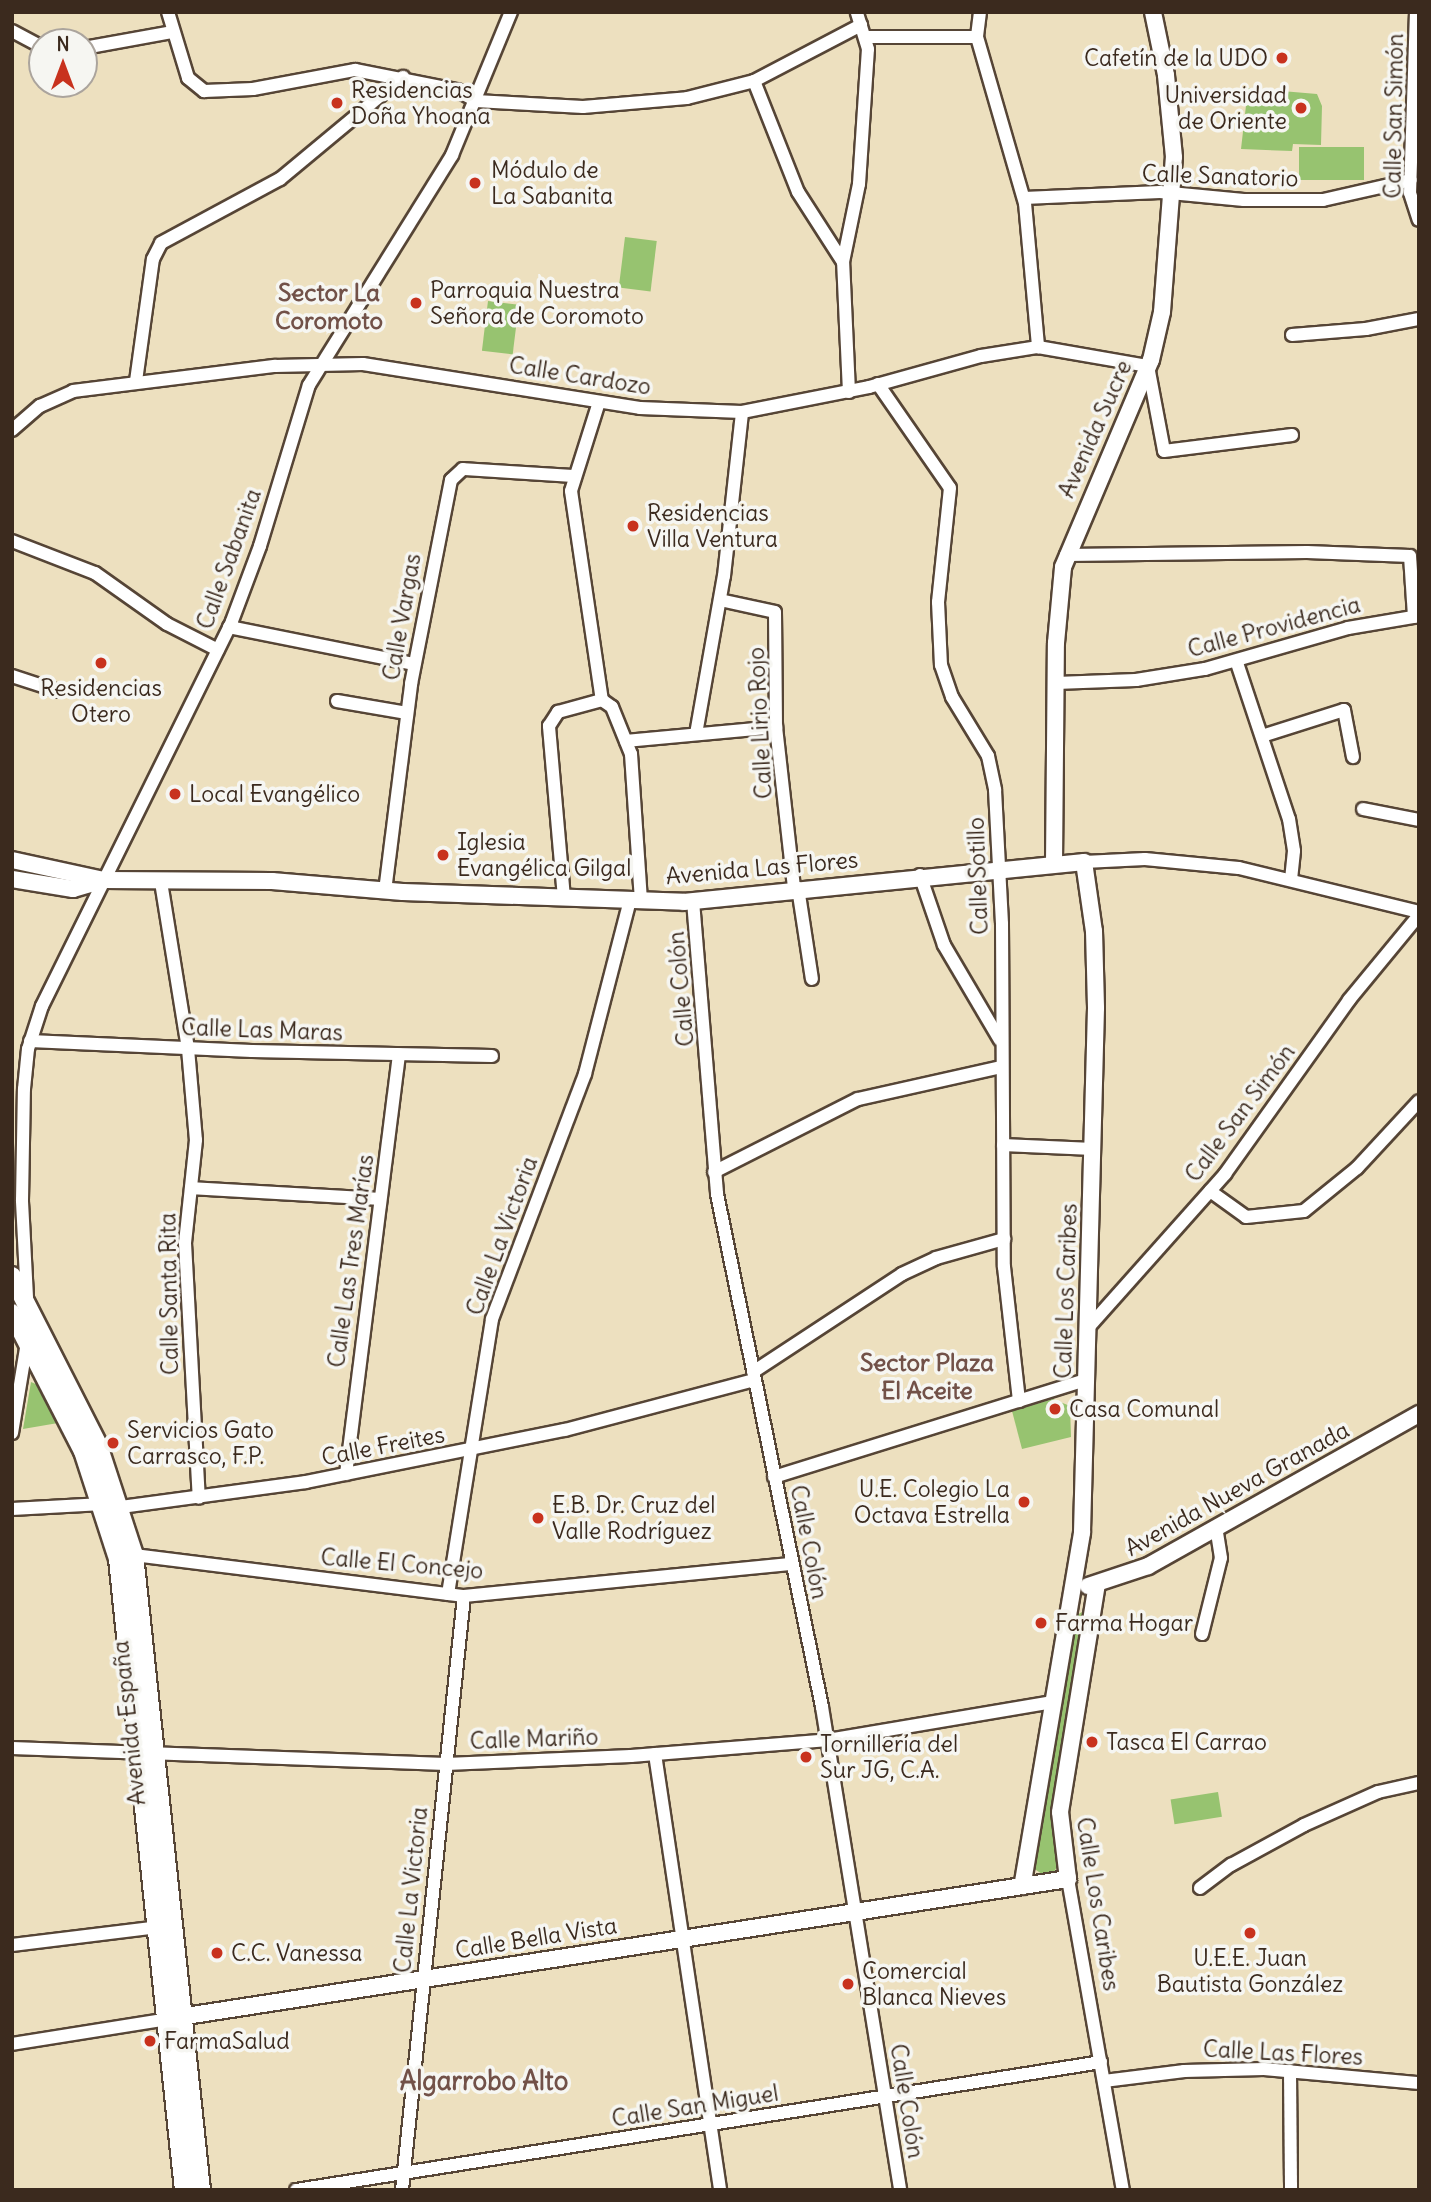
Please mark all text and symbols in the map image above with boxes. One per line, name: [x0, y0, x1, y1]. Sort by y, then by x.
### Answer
north arrow: [28, 28, 98, 98]
text: N: [56, 32, 70, 56]
street label: Calle San Simón: [1379, 33, 1409, 199]
place label: Cafetín de la UDO: [1084, 44, 1268, 72]
marker: Cafetín de la UDO: [1274, 50, 1290, 66]
place label: Residencias Doña Yhoana: [351, 76, 491, 130]
place label: Universidad de Oriente: [1164, 81, 1287, 135]
marker: Residencias Doña Yhoana: [329, 95, 345, 111]
marker: Universidad de Oriente: [1293, 100, 1309, 116]
place label: Módulo de La Sabanita: [491, 156, 613, 210]
street label: Calle Sanatorio: [1141, 159, 1299, 193]
marker: Módulo de La Sabanita: [465, 173, 485, 193]
place label: Parroquia Nuestra Señora de Coromoto: [430, 276, 644, 330]
district label: Sector La Coromoto: [275, 279, 383, 335]
marker: Parroquia Nuestra Señora de Coromoto: [408, 295, 424, 311]
street label: Calle Cardozo: [507, 351, 653, 401]
street label: Avenida Sucre: [1052, 356, 1138, 502]
street label: Calle Sabanita: [191, 485, 267, 633]
place label: Residencias Villa Ventura: [647, 499, 778, 553]
marker: Residencias Villa Ventura: [625, 518, 641, 534]
street label: Calle Vargas: [377, 551, 427, 683]
street label: Calle Providencia: [1185, 591, 1363, 663]
street label: Calle Lirio Rojo: [742, 646, 778, 800]
marker: Residencias Otero: [93, 655, 109, 671]
place label: Residencias Otero: [40, 674, 162, 728]
place label: Local Evangélico: [189, 780, 360, 808]
marker: Local Evangélico: [167, 786, 183, 802]
street label: Calle Sotillo: [962, 817, 994, 935]
place label: Iglesia Evangélica Gilgal: [457, 828, 631, 882]
street label: Avenida Las Flores: [665, 846, 859, 890]
marker: Iglesia Evangélica Gilgal: [435, 847, 451, 863]
street label: Calle Colón: [662, 930, 700, 1048]
street label: Calle Las Maras: [181, 1013, 343, 1047]
street label: Calle San Simón: [1179, 1039, 1301, 1187]
street label: Calle Las Tres Marías: [322, 1153, 380, 1369]
street label: Calle La Victoria: [461, 1153, 543, 1319]
street label: Calle Los Caribes: [1049, 1203, 1083, 1379]
street label: Calle Santa Rita: [154, 1213, 184, 1375]
district label: Sector Plaza El Aceite: [860, 1349, 994, 1405]
place label: Casa Comunal: [1069, 1395, 1219, 1423]
marker: Casa Comunal: [1047, 1401, 1063, 1417]
place label: Servicios Gato Carrasco, F.P.: [127, 1416, 274, 1470]
street label: Avenida Nueva Granada: [1120, 1416, 1354, 1562]
street label: Calle Freites: [319, 1421, 447, 1471]
marker: Servicios Gato Carrasco, F.P.: [105, 1435, 121, 1451]
place label: U.E. Colegio La Octava Estrella: [854, 1475, 1010, 1529]
street label: Calle Colón: [784, 1483, 834, 1601]
place label: E.B. Dr. Cruz del Valle Rodríguez: [552, 1491, 715, 1545]
marker: U.E. Colegio La Octava Estrella: [1016, 1494, 1032, 1510]
marker: E.B. Dr. Cruz del Valle Rodríguez: [530, 1510, 546, 1526]
street label: Calle El Concejo: [319, 1543, 485, 1585]
place label: Farma Hogar: [1055, 1609, 1193, 1637]
marker: Farma Hogar: [1033, 1615, 1049, 1631]
street label: Avenida España: [107, 1639, 151, 1807]
street label: Calle Mariño: [469, 1723, 599, 1755]
place label: Tasca El Carrao: [1106, 1728, 1267, 1756]
place label: Tornillería del Sur JG, C.A.: [820, 1730, 958, 1784]
marker: Tasca El Carrao: [1084, 1734, 1100, 1750]
marker: Tornillería del Sur JG, C.A.: [798, 1749, 814, 1765]
street label: Calle La Victoria: [389, 1806, 433, 1974]
street label: Calle Los Caribes: [1071, 1815, 1125, 1993]
street label: Calle Bella Vista: [453, 1912, 619, 1964]
marker: U.E.E. Juan Bautista González: [1242, 1925, 1258, 1941]
place label: C.C. Vanessa: [231, 1939, 362, 1967]
place label: U.E.E. Juan Bautista González: [1157, 1944, 1343, 1998]
marker: C.C. Vanessa: [209, 1945, 225, 1961]
place label: Comercial Blanca Nieves: [862, 1957, 1006, 2011]
marker: Comercial Blanca Nieves: [840, 1976, 856, 1992]
place label: FarmaSalud: [164, 2027, 290, 2055]
marker: FarmaSalud: [142, 2033, 158, 2049]
street label: Calle Las Flores: [1202, 2035, 1364, 2071]
street label: Calle Colón: [884, 2042, 930, 2160]
district label: Algarrobo Alto: [400, 2065, 568, 2097]
street label: Calle San Miguel: [610, 2079, 780, 2133]

